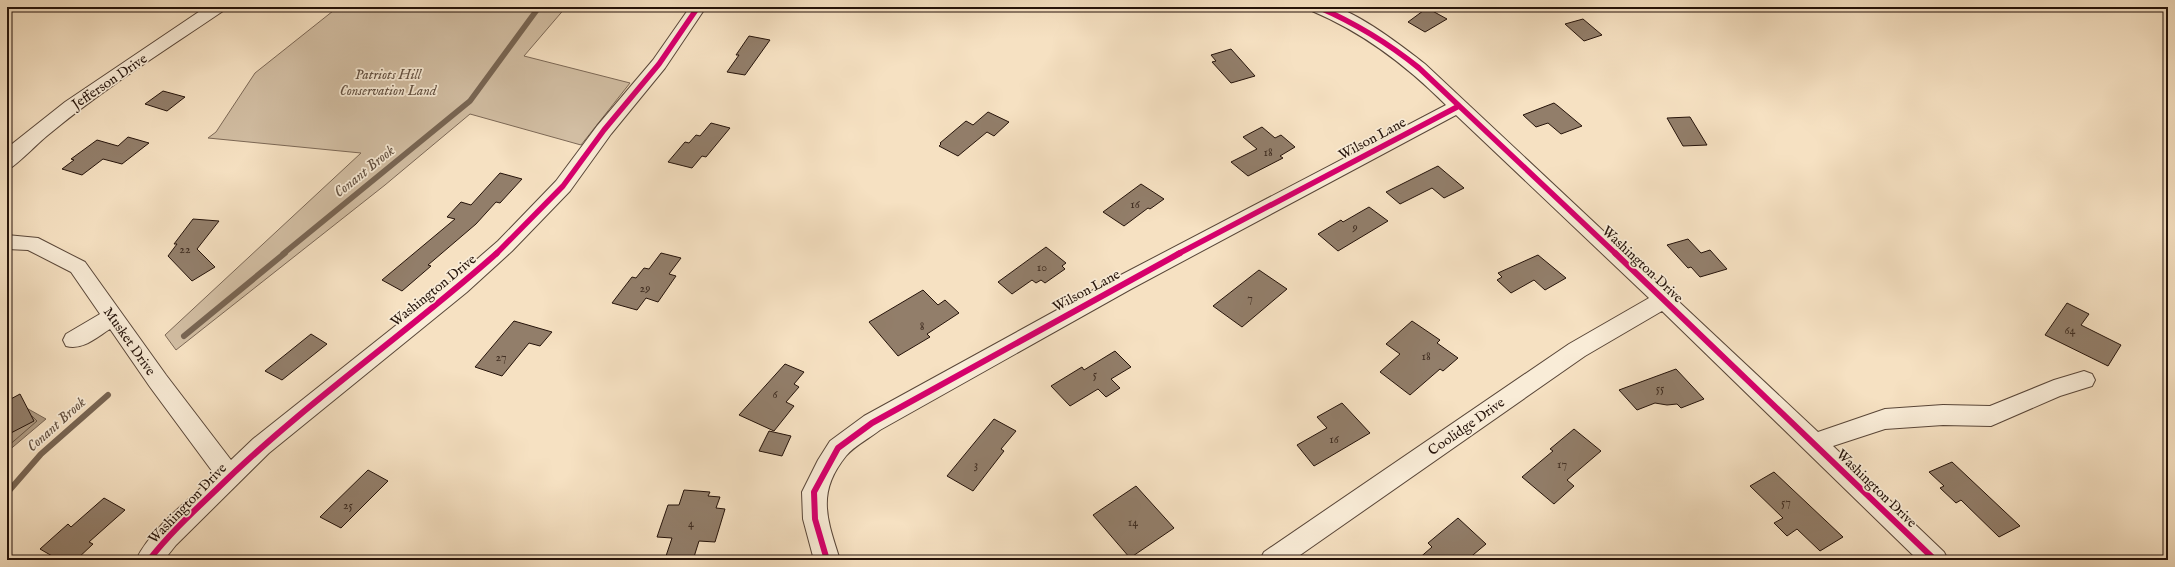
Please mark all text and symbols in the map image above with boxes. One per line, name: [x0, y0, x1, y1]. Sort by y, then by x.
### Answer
street label: Jefferson Drive: [67, 50, 151, 115]
park label: Patriots Hill Conservation Land: [340, 66, 438, 100]
street label: Wilson Lane: [1336, 113, 1410, 164]
water label: Conant Brook: [330, 141, 399, 202]
house number: 18: [1263, 145, 1273, 160]
house number: 16: [1130, 197, 1141, 212]
house number: 9: [1351, 220, 1358, 235]
street label: Washington Drive: [1598, 222, 1687, 308]
house number: 22: [179, 242, 191, 257]
street label: Washington Drive: [387, 250, 481, 331]
house number: 10: [1037, 260, 1047, 275]
street label: Wilson Lane: [1050, 265, 1124, 316]
house number: 29: [640, 281, 650, 296]
house number: 7: [1247, 291, 1253, 306]
street label: Musket Drive: [99, 304, 160, 380]
house number: 8: [920, 319, 925, 334]
house number: 64: [2065, 323, 2076, 338]
house number: 18: [1421, 349, 1431, 364]
house number: 27: [495, 350, 507, 365]
house number: 5: [1093, 367, 1098, 382]
house number: 55: [1656, 381, 1665, 396]
house number: 6: [772, 387, 778, 402]
water label: Conant Brook: [23, 393, 90, 456]
street label: Coolidge Drive: [1425, 393, 1509, 460]
house number: 16: [1329, 432, 1340, 447]
street label: Washington Drive: [1832, 446, 1921, 532]
house number: 3: [974, 457, 978, 472]
house number: 17: [1557, 457, 1567, 472]
street label: Washington Drive: [145, 459, 231, 548]
house number: 57: [1781, 495, 1791, 510]
house number: 25: [343, 498, 354, 513]
house number: 14: [1128, 515, 1138, 530]
house number: 4: [688, 516, 694, 531]

